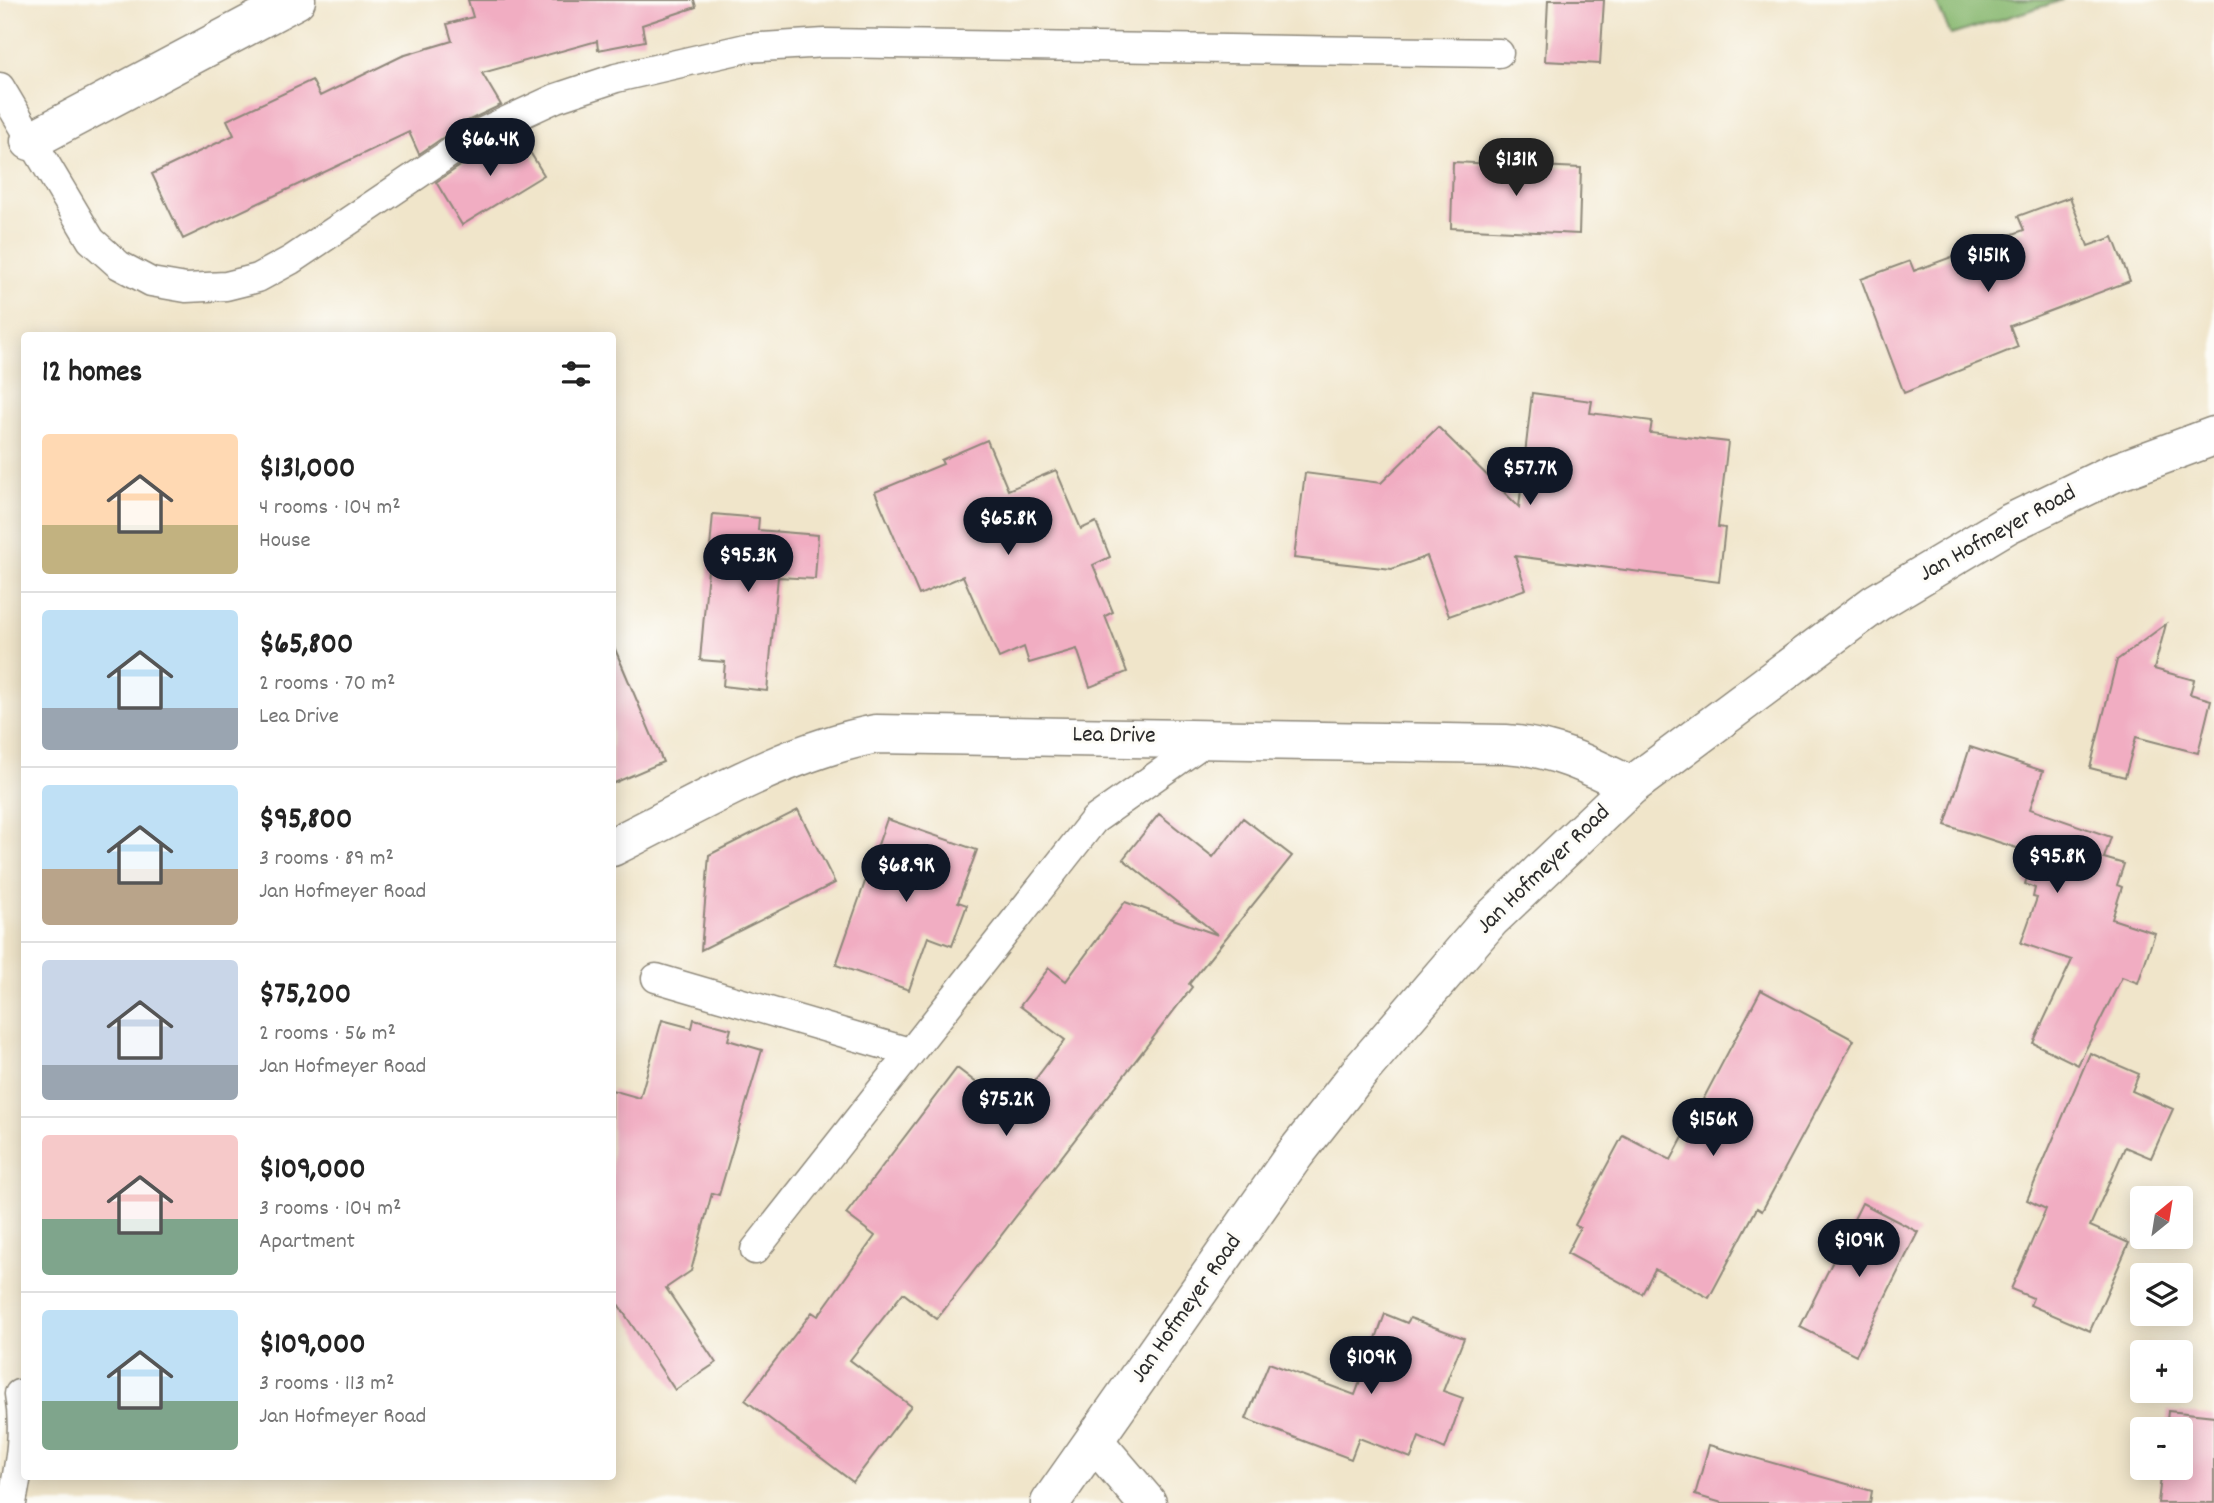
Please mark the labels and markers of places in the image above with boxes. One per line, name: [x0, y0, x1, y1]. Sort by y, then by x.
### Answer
pin: $66.4K: [433, 118, 547, 178]
pin: $131K: [1467, 138, 1565, 198]
pin: $151K: [1939, 234, 2037, 294]
pin: $57.7K: [1473, 448, 1587, 507]
pin: $65.8K: [951, 498, 1065, 557]
pin: $95.3K: [691, 534, 805, 594]
pin: $95.8K: [2000, 836, 2114, 895]
pin: $68.9K: [849, 844, 963, 904]
pin: $75.2K: [949, 1078, 1063, 1138]
pin: $156K: [1664, 1098, 1762, 1158]
pin: $109K: [1810, 1220, 1908, 1279]
pin: $109K: [1322, 1336, 1420, 1396]

